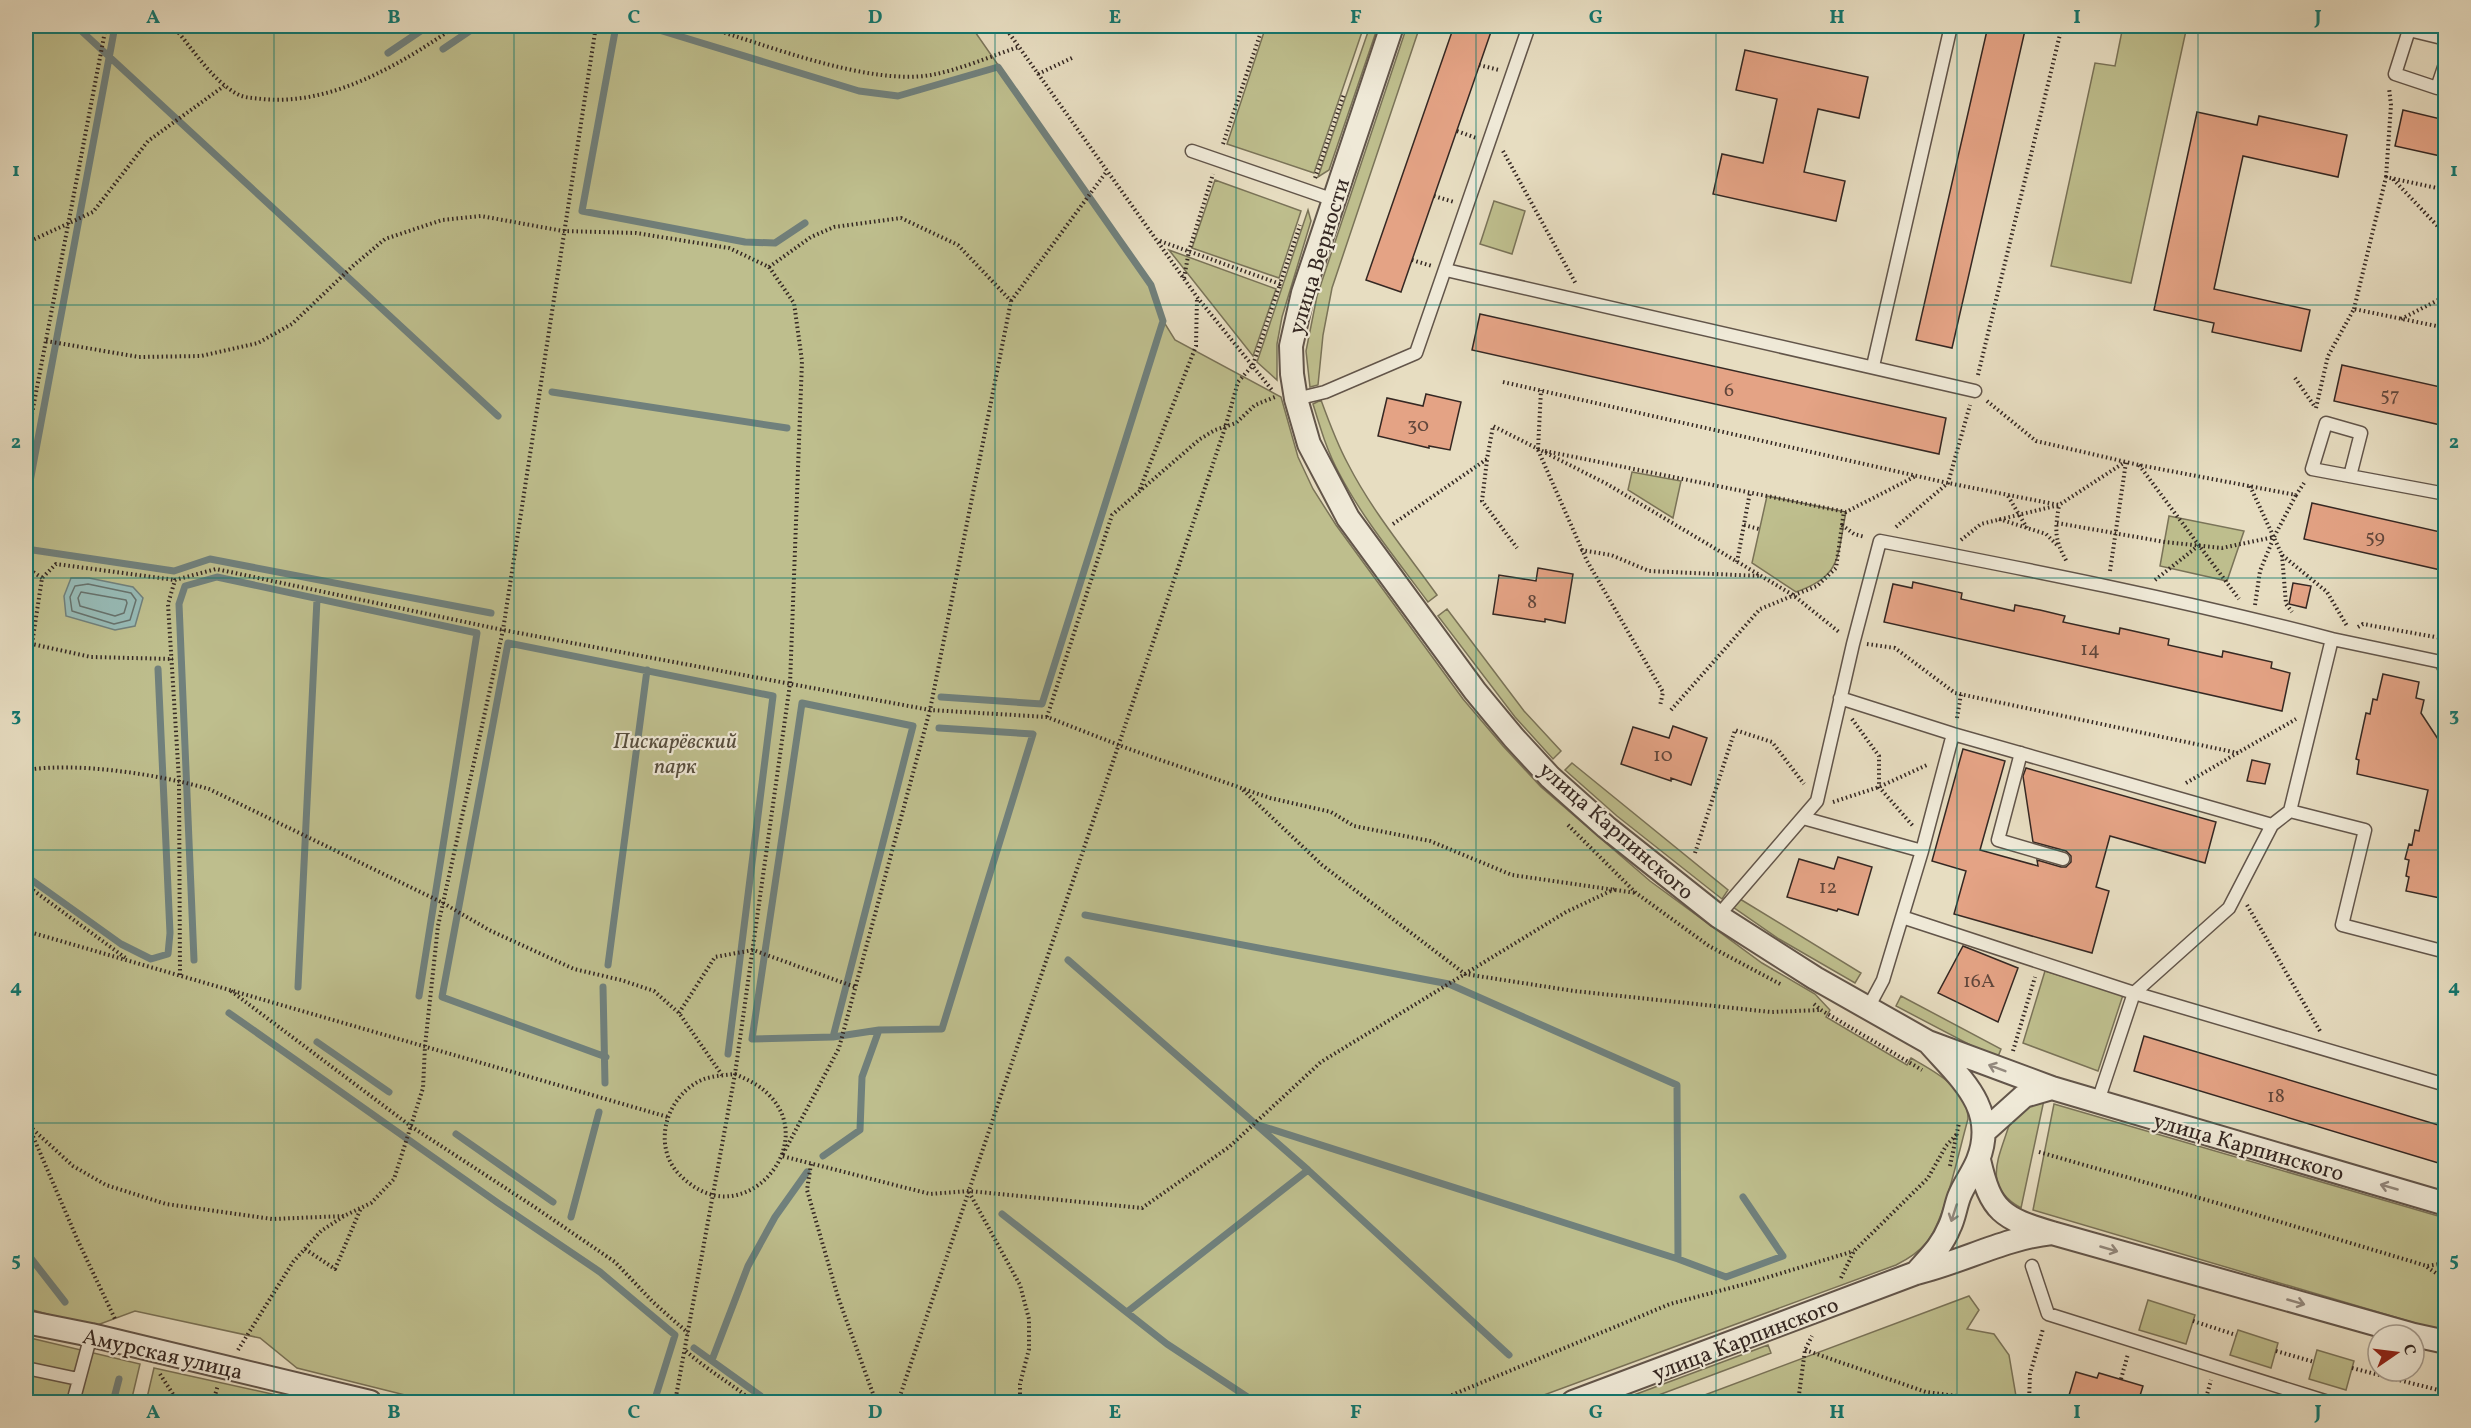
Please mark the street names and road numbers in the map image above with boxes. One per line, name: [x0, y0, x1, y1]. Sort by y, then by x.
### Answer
street label: улица Верности: [1282, 175, 1359, 339]
street label: улица Карпинского: [1531, 756, 1700, 908]
street label: улица Карпинского: [2149, 1106, 2347, 1190]
street label: улица Карпинского: [1648, 1291, 1843, 1390]
street label: Амурская улица: [79, 1322, 246, 1389]

